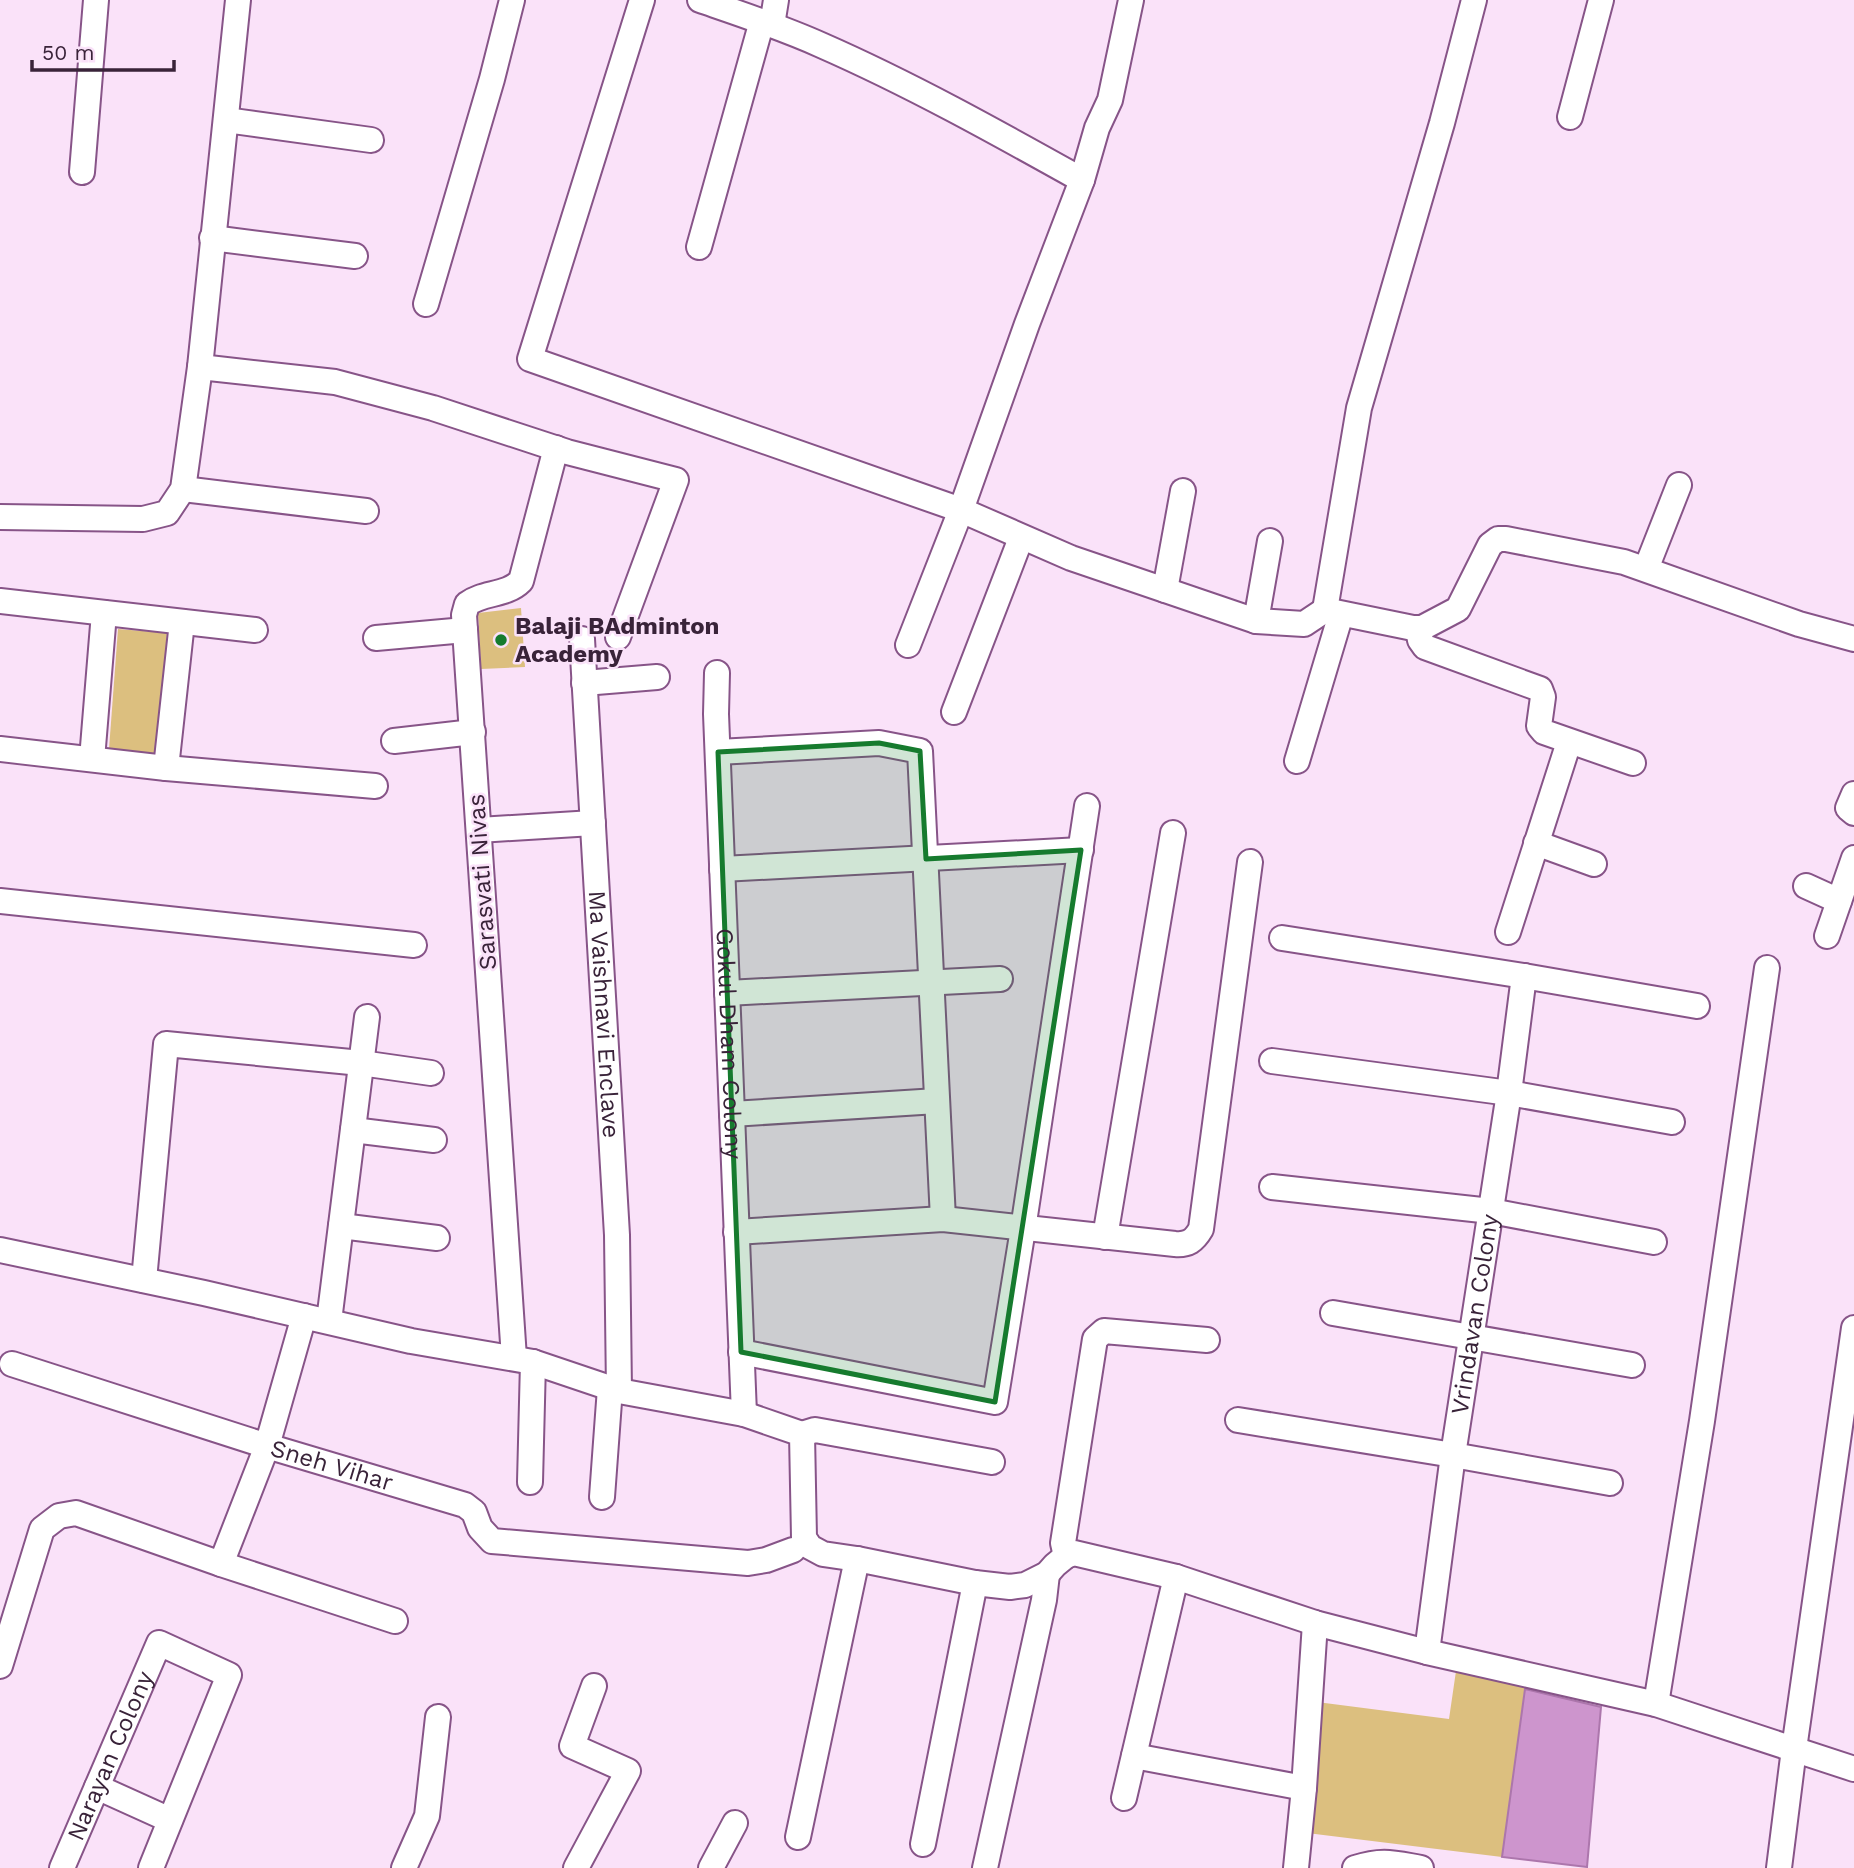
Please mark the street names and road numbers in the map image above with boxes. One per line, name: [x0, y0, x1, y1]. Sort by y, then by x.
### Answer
street label: Sarasvati Nivas: [462, 793, 502, 971]
street label: Ma Vaishnavi Enclave: [583, 890, 625, 1139]
street label: Gokul Dham Colony: [711, 928, 748, 1160]
street label: Vrindavan Colony: [1445, 1212, 1504, 1417]
street label: Sneh Vihar: [267, 1434, 397, 1497]
street label: Narayan Colony: [61, 1666, 159, 1845]

